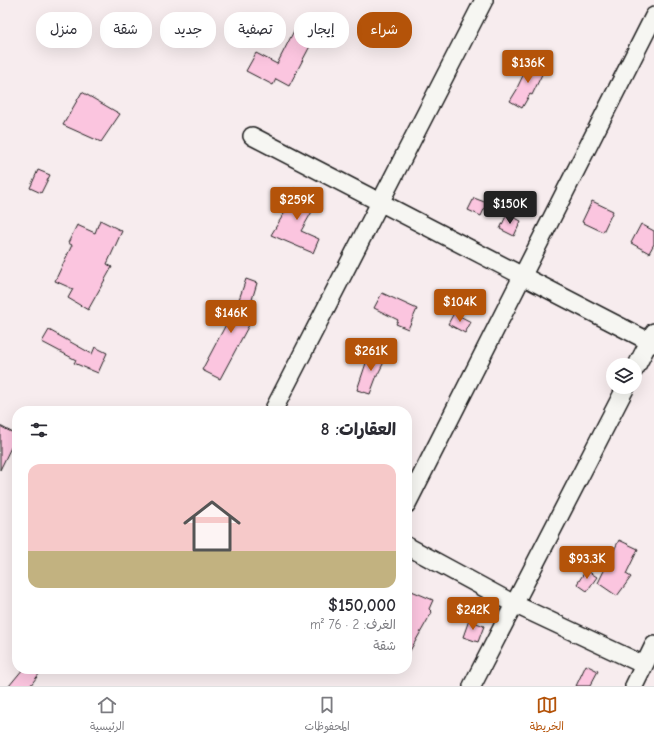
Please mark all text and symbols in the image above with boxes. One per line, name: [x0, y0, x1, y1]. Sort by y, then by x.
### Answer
chip: منزل: [36, 12, 92, 48]
chip: شقة: [100, 12, 152, 48]
chip: جديد: [160, 12, 216, 48]
chip: تصفية: [224, 12, 286, 48]
chip: إيجار: [294, 12, 349, 48]
chip: شراء: [357, 12, 412, 48]
pin: $136K: [500, 50, 556, 84]
text: $136K: [511, 55, 545, 70]
pin: $259K: [269, 187, 325, 221]
pin: $150K: [482, 191, 538, 225]
text: $259K: [279, 192, 315, 207]
text: $150K: [493, 196, 527, 211]
pin: $104K: [432, 289, 488, 323]
text: $104K: [443, 294, 477, 309]
pin: $146K: [203, 300, 259, 334]
text: $146K: [214, 305, 248, 320]
pin: $261K: [343, 338, 399, 372]
text: $261K: [354, 343, 388, 358]
map controls: [606, 358, 642, 394]
button: layers: [606, 358, 642, 394]
icon: filters: [28, 419, 50, 441]
text: العقارات: 8: [321, 420, 396, 439]
icon: home: [176, 490, 248, 562]
pin: $93.3K: [554, 546, 620, 580]
text: $93.3K: [568, 551, 606, 566]
text: $150,000: [328, 596, 396, 615]
pin: $242K: [445, 597, 501, 631]
text: $242K: [456, 602, 490, 617]
text: الغرف: 2 · 76 m²: [310, 617, 396, 632]
text: شقة: [373, 638, 396, 653]
tab: الرئيسية: [90, 694, 125, 736]
tab: المحفوظات: [304, 694, 350, 736]
tab: الخريطة: [530, 694, 564, 736]

